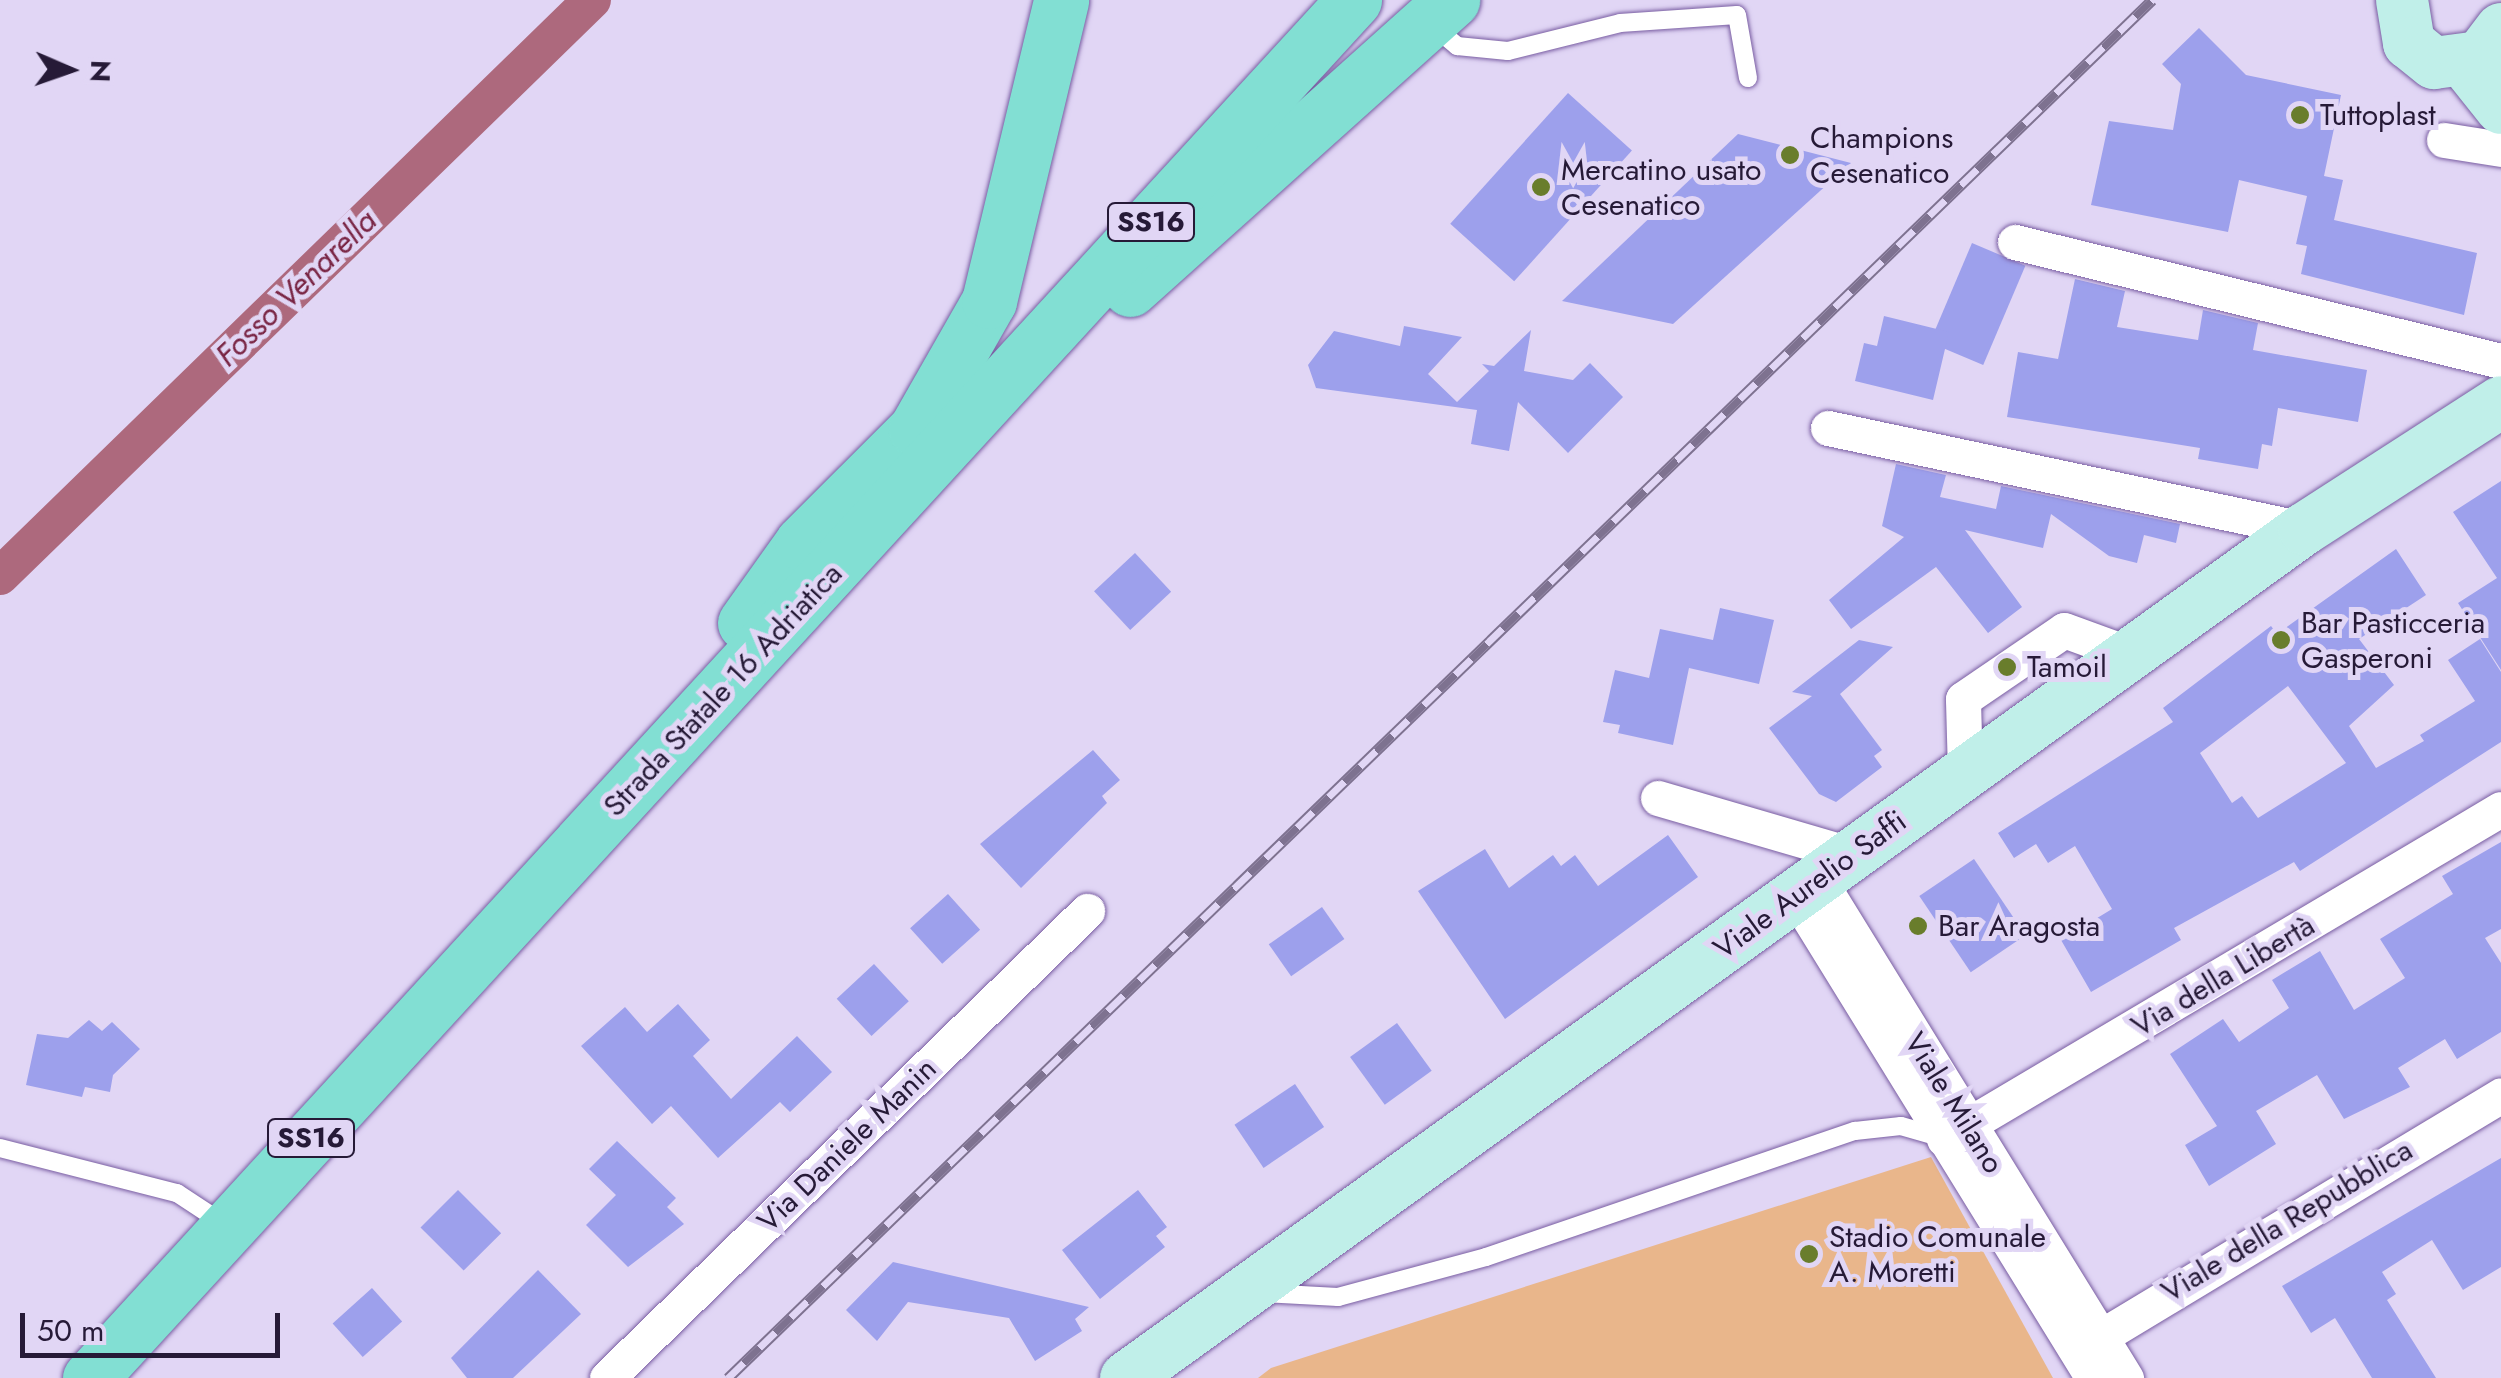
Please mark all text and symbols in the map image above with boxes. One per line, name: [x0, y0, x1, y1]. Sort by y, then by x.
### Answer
north arrow: [20, 20, 120, 120]
text: N: [80, 59, 121, 83]
place label: Tuttoplast: [2320, 97, 2436, 133]
marker: Tuttoplast: [2289, 104, 2311, 126]
place label: Champions Cesenatico: [1810, 120, 1953, 190]
marker: Champions Cesenatico: [1779, 144, 1801, 166]
place label: Mercatino usato Cesenatico: [1561, 152, 1761, 222]
marker: Mercatino usato Cesenatico: [1530, 176, 1552, 198]
road number: SS16: [1106, 199, 1196, 245]
water label: Fosso Venarella: [207, 202, 385, 374]
street label: Strada Statale 16 Adriatica: [596, 556, 850, 824]
place label: Bar Pasticceria Gasperoni: [2301, 605, 2485, 676]
marker: Bar Pasticceria Gasperoni: [2270, 629, 2292, 651]
place label: Tamoil: [2027, 649, 2107, 685]
marker: Tamoil: [1996, 656, 2018, 678]
street label: Viale Aurelio Saffi: [1707, 803, 1913, 967]
street label: Via della Libertà: [2125, 907, 2321, 1045]
place label: Bar Aragosta: [1938, 908, 2100, 944]
marker: Bar Aragosta: [1907, 915, 1929, 937]
street label: Viale Milano: [1897, 1026, 2011, 1180]
street label: Via Daniele Manin: [750, 1051, 944, 1239]
road number: SS16: [266, 1115, 356, 1161]
street label: Viale della Repubblica: [2155, 1132, 2419, 1310]
place label: Stadio Comunale A. Moretti: [1829, 1219, 2046, 1290]
marker: Stadio Comunale A. Moretti: [1798, 1243, 1820, 1265]
scale bar: [25, 1293, 285, 1355]
text: 50 m: [37, 1309, 104, 1352]

